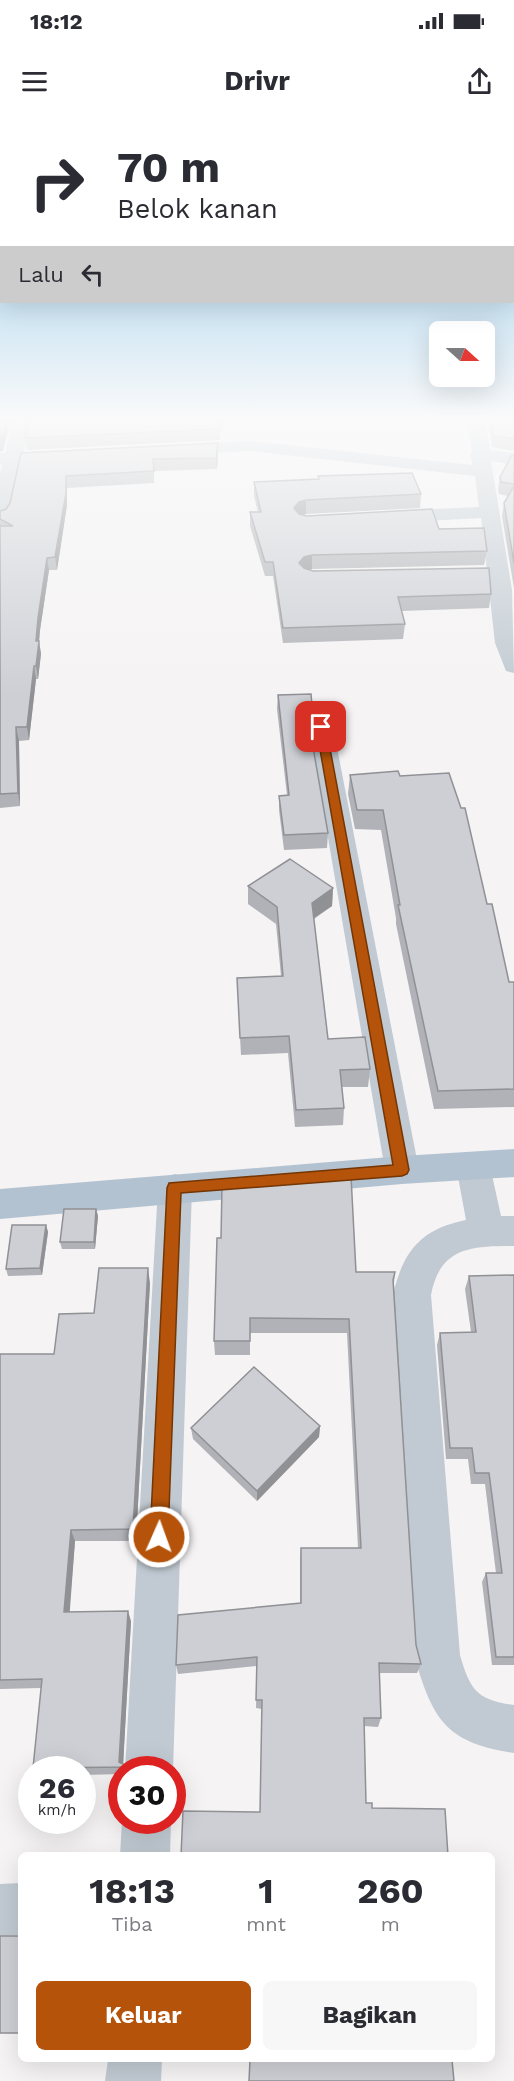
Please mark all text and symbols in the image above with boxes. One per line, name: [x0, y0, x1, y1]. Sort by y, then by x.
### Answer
text: 18:12: [30, 9, 83, 34]
icon: menu: [18, 65, 51, 98]
text: Drivr: [224, 65, 290, 97]
icon: share: [463, 65, 496, 98]
text: 70 m: [117, 143, 220, 192]
icon: right: [18, 144, 96, 222]
text: Belok kanan: [117, 193, 278, 225]
icon: left: [76, 258, 109, 291]
text: Lalu: [18, 262, 64, 287]
north arrow: [429, 321, 495, 387]
map controls: [429, 321, 495, 387]
pin: [295, 701, 346, 752]
icon: arrive: [304, 710, 337, 743]
position arrow: [127, 1505, 191, 1569]
speed limit sign: 30: [108, 1756, 186, 1834]
text: 26: [39, 1770, 75, 1805]
text: km/h: [38, 1801, 76, 1819]
text: 18:13: [89, 1870, 175, 1912]
text: 1: [258, 1870, 274, 1912]
text: 260: [357, 1870, 424, 1912]
text: Tiba: [112, 1912, 153, 1936]
text: mnt: [246, 1912, 286, 1936]
text: m: [381, 1912, 400, 1936]
button: Keluar: [36, 1981, 251, 2050]
button: Bagikan: [263, 1981, 477, 2050]

